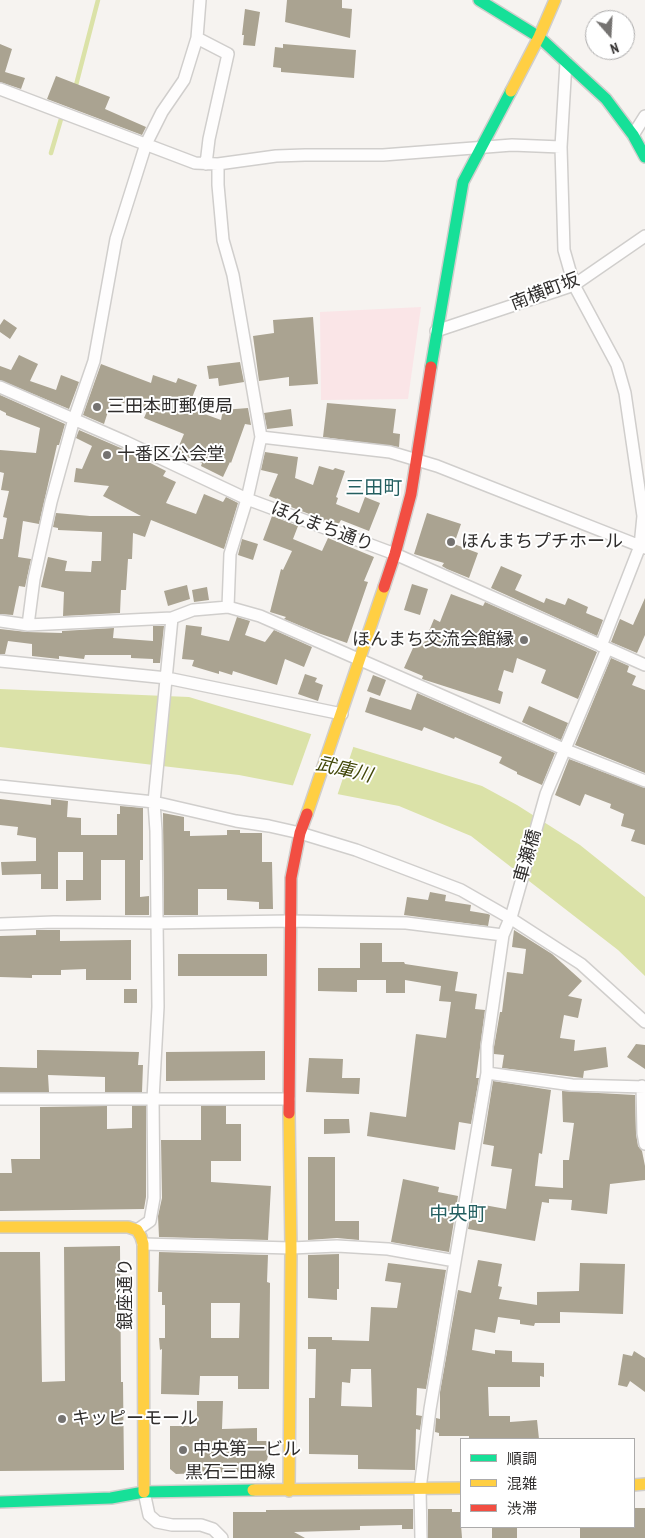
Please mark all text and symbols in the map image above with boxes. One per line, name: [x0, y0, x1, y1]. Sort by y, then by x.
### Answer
north arrow: [585, 10, 635, 60]
text: N: [608, 38, 621, 58]
street label: 南横町坂: [508, 269, 582, 315]
place label: 三田本町郵便局: [107, 396, 233, 418]
marker: 三田本町郵便局: [91, 401, 103, 413]
place label: 十番区公会堂: [117, 444, 225, 466]
marker: 十番区公会堂: [101, 449, 113, 461]
district label: 三田町: [346, 478, 402, 500]
street label: ほんまち通り: [268, 498, 376, 556]
place label: ほんまちプチホール: [461, 531, 623, 553]
marker: ほんまちプチホール: [445, 536, 457, 548]
place label: ほんまち交流会館縁: [352, 629, 514, 651]
marker: ほんまち交流会館縁: [518, 634, 530, 646]
water label: 武庫川: [314, 752, 374, 788]
street label: 車瀬橋: [510, 827, 546, 885]
district label: 中央町: [430, 1204, 486, 1226]
street label: 銀座通り: [115, 1258, 137, 1330]
place label: キッピーモール: [72, 1408, 198, 1430]
marker: キッピーモール: [56, 1413, 68, 1425]
legend: [460, 1438, 635, 1528]
place label: 中央第一ビル: [193, 1439, 301, 1461]
marker: 中央第一ビル: [177, 1444, 189, 1456]
text: 順調: [507, 1449, 537, 1468]
street label: 黒石三田線: [185, 1462, 275, 1484]
text: 混雑: [507, 1474, 537, 1493]
text: 渋滞: [507, 1499, 537, 1518]

